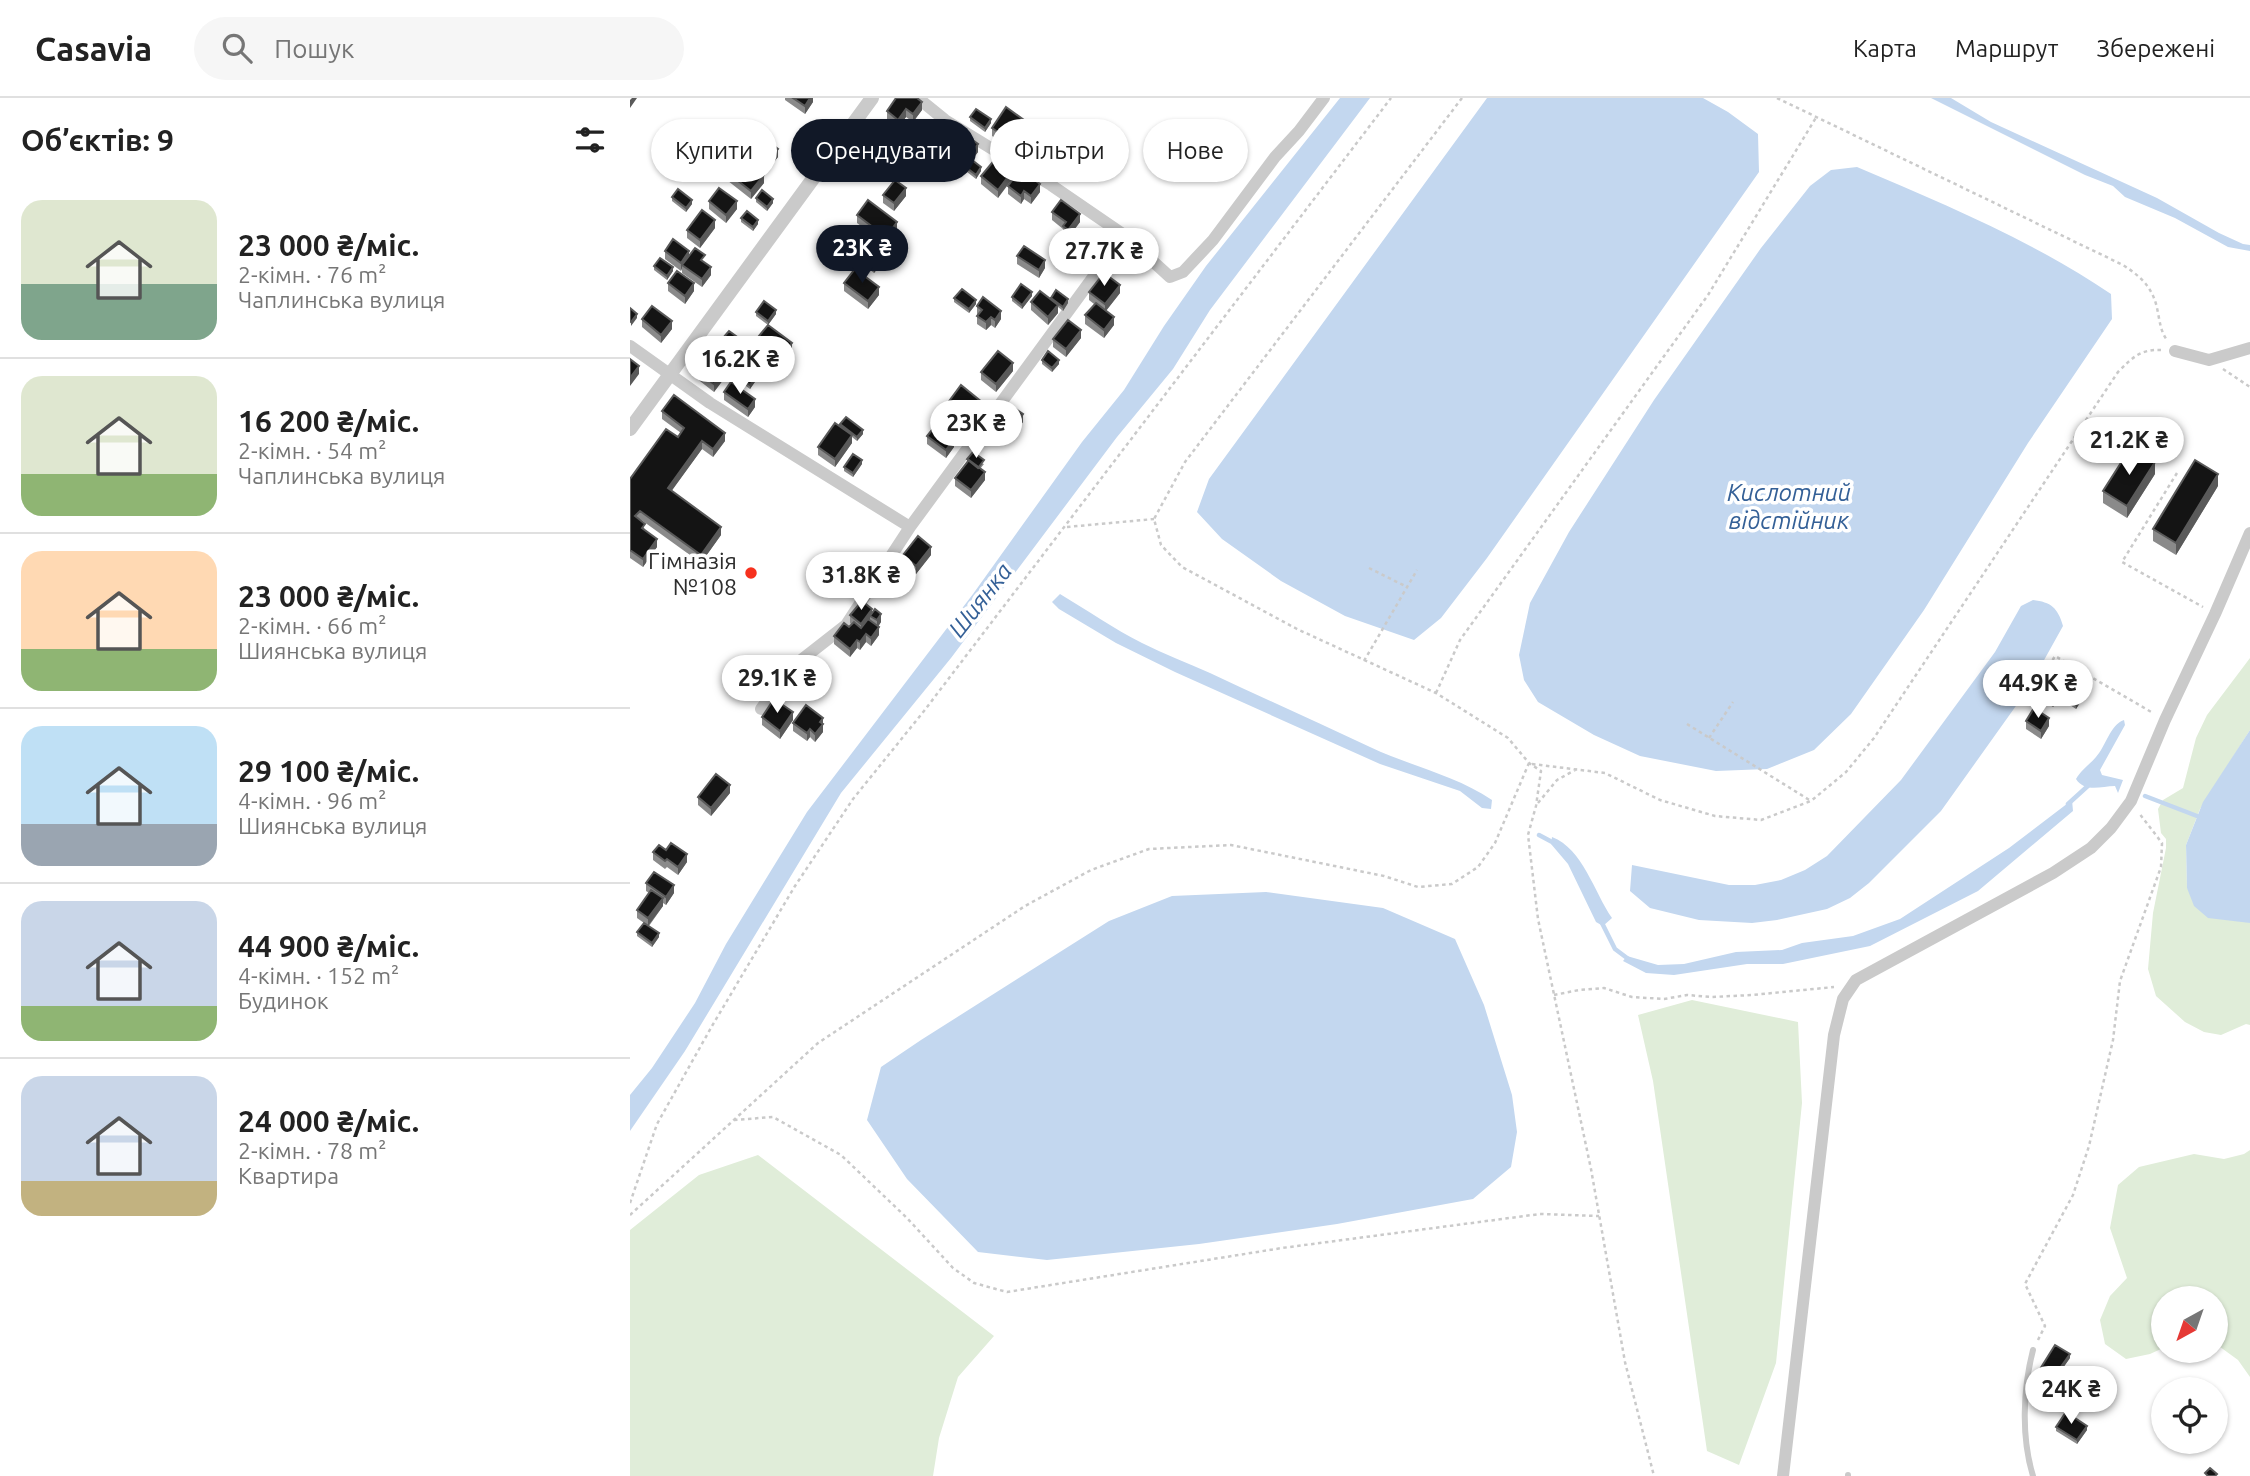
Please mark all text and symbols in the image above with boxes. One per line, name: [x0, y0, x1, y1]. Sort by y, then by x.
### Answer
search box: [194, 17, 684, 80]
icon: search: [218, 29, 256, 67]
text: Casavia: [35, 30, 152, 67]
text: Пошук: [274, 34, 354, 63]
text: Карта: [1853, 35, 1917, 62]
text: Маршрут: [1955, 35, 2058, 62]
text: Збережені: [2096, 35, 2215, 62]
chip: Купити: [651, 119, 777, 182]
chip: Орендувати: [791, 119, 976, 182]
chip: Фільтри: [990, 119, 1129, 182]
chip: Нове: [1143, 119, 1248, 182]
icon: filters: [571, 121, 609, 159]
text: Об’єктів: 9: [21, 123, 174, 157]
pin: 23K ₴: [813, 226, 911, 285]
icon: home: [77, 228, 161, 312]
text: 23 000 ₴/міс.: [238, 228, 419, 262]
pin: 27.7K ₴: [1039, 228, 1169, 288]
text: 23K ₴: [832, 235, 892, 260]
text: 27.7K ₴: [1065, 238, 1143, 263]
text: 2-кімн. · 76 m²: [238, 262, 386, 287]
text: Чаплинська вулиця: [238, 287, 445, 312]
pin: 16.2K ₴: [675, 336, 805, 396]
text: 16.2K ₴: [701, 346, 779, 371]
pin: 23K ₴: [927, 400, 1025, 460]
icon: home: [77, 404, 161, 488]
text: 16 200 ₴/міс.: [238, 404, 419, 438]
text: 23K ₴: [946, 410, 1006, 435]
pin: 21.2K ₴: [2064, 418, 2194, 477]
text: 21.2K ₴: [2090, 427, 2168, 452]
text: 2-кімн. · 54 m²: [238, 438, 386, 463]
text: Чаплинська вулиця: [238, 463, 445, 488]
water label: Кислотний відстійник: [1727, 479, 1851, 534]
place label: Гімназія №108: [648, 548, 737, 599]
pin: 31.8K ₴: [796, 552, 926, 612]
water label: Шиянка: [943, 558, 1017, 642]
text: 31.8K ₴: [822, 562, 900, 587]
marker: Гімназія №108: [743, 565, 759, 581]
icon: home: [77, 579, 161, 663]
text: 23 000 ₴/міс.: [238, 579, 419, 613]
text: 2-кімн. · 66 m²: [238, 613, 386, 638]
text: Шиянська вулиця: [238, 638, 428, 663]
pin: 29.1K ₴: [712, 656, 842, 715]
pin: 44.9K ₴: [1973, 660, 2103, 720]
text: 29.1K ₴: [738, 665, 816, 690]
text: 44.9K ₴: [1999, 670, 2077, 695]
icon: home: [77, 754, 161, 838]
text: 29 100 ₴/міс.: [238, 754, 419, 788]
text: 4-кімн. · 96 m²: [238, 788, 386, 813]
text: Шиянська вулиця: [238, 813, 428, 838]
icon: home: [77, 929, 161, 1013]
text: 44 900 ₴/міс.: [238, 929, 419, 963]
text: 4-кімн. · 152 m²: [238, 963, 399, 988]
text: Будинок: [238, 988, 329, 1013]
icon: home: [77, 1104, 161, 1188]
text: 24 000 ₴/міс.: [238, 1104, 419, 1138]
text: 2-кімн. · 78 m²: [238, 1138, 386, 1163]
text: Квартира: [238, 1163, 339, 1188]
north arrow: [2151, 1286, 2228, 1363]
map controls: [2151, 1286, 2228, 1454]
pin: 24K ₴: [2022, 1366, 2120, 1426]
text: 24K ₴: [2041, 1376, 2101, 1401]
button: locate: [2151, 1377, 2228, 1454]

